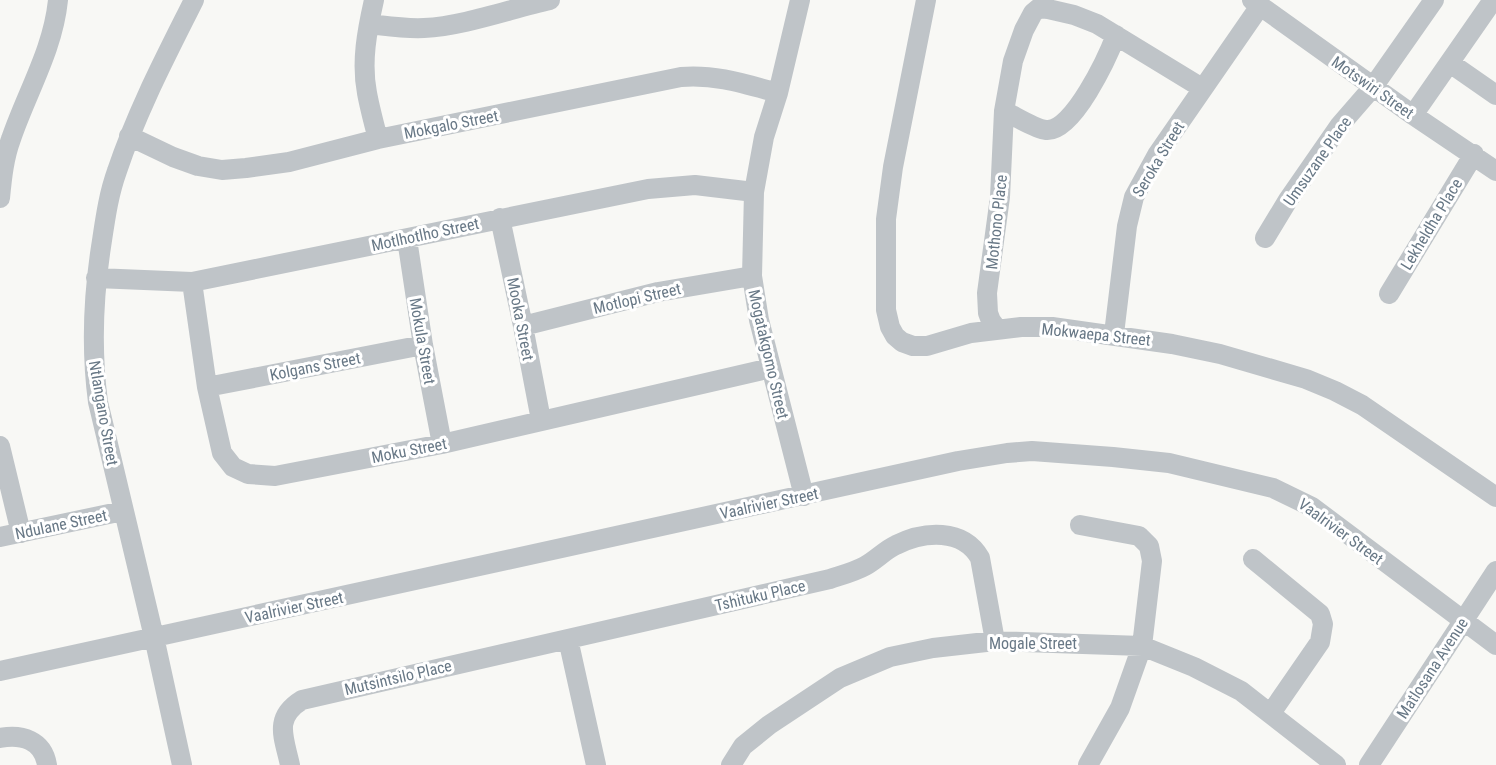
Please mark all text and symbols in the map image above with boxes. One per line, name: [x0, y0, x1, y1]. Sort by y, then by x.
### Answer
street label: Motswiri Street: [1328, 52, 1418, 123]
street label: Mokgalo Street: [402, 106, 500, 143]
street label: Umsuzane Place: [1280, 113, 1355, 210]
street label: Seroka Street: [1129, 118, 1188, 200]
street label: Mothono Place: [982, 174, 1011, 270]
street label: Lekheldha Place: [1397, 175, 1466, 273]
street label: Motlhotlho Street: [370, 214, 481, 255]
street label: Mooka Street: [503, 276, 538, 362]
street label: Motlopi Street: [591, 279, 683, 318]
street label: Mogatakgomo Street: [744, 288, 793, 421]
street label: Mokula Street: [406, 296, 440, 386]
street label: Mokwaepa Street: [1040, 319, 1152, 350]
street label: Kolgans Street: [268, 348, 362, 385]
street label: Ntlangano Street: [85, 359, 122, 467]
street label: Moku Street: [370, 434, 449, 467]
street label: Vaalrivier Street: [718, 484, 820, 523]
street label: Vaalrivier Street: [1295, 494, 1387, 569]
street label: Ndulane Street: [13, 505, 109, 543]
street label: Tshituku Place: [713, 576, 807, 615]
street label: Vaalrivier Street: [243, 588, 345, 627]
street label: Matlosana Avenue: [1393, 614, 1472, 722]
street label: Mogale Street: [989, 634, 1077, 653]
street label: Mutsintsilo Place: [343, 656, 454, 699]

